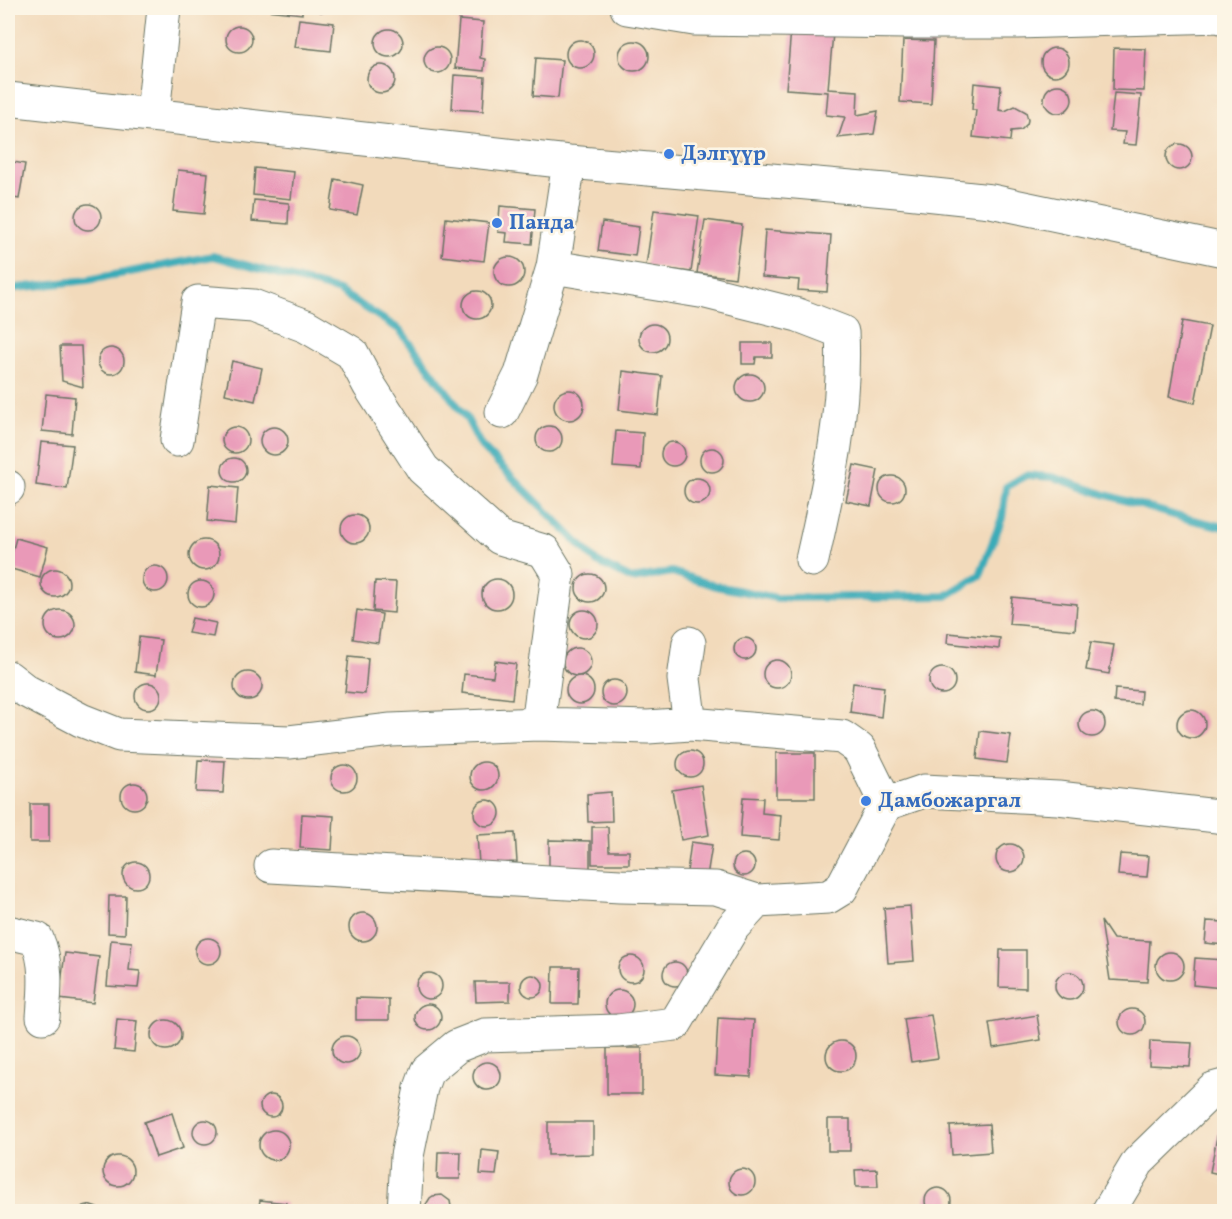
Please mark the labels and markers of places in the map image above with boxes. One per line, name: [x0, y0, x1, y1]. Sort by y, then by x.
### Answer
place label: Дэлгүүр: [681, 140, 766, 169]
marker: Дэлгүүр: [662, 147, 676, 161]
place label: Панда: [509, 209, 575, 238]
marker: Панда: [490, 216, 504, 230]
place label: Дамбожаргал: [878, 787, 1021, 816]
marker: Дамбожаргал: [859, 794, 873, 808]

